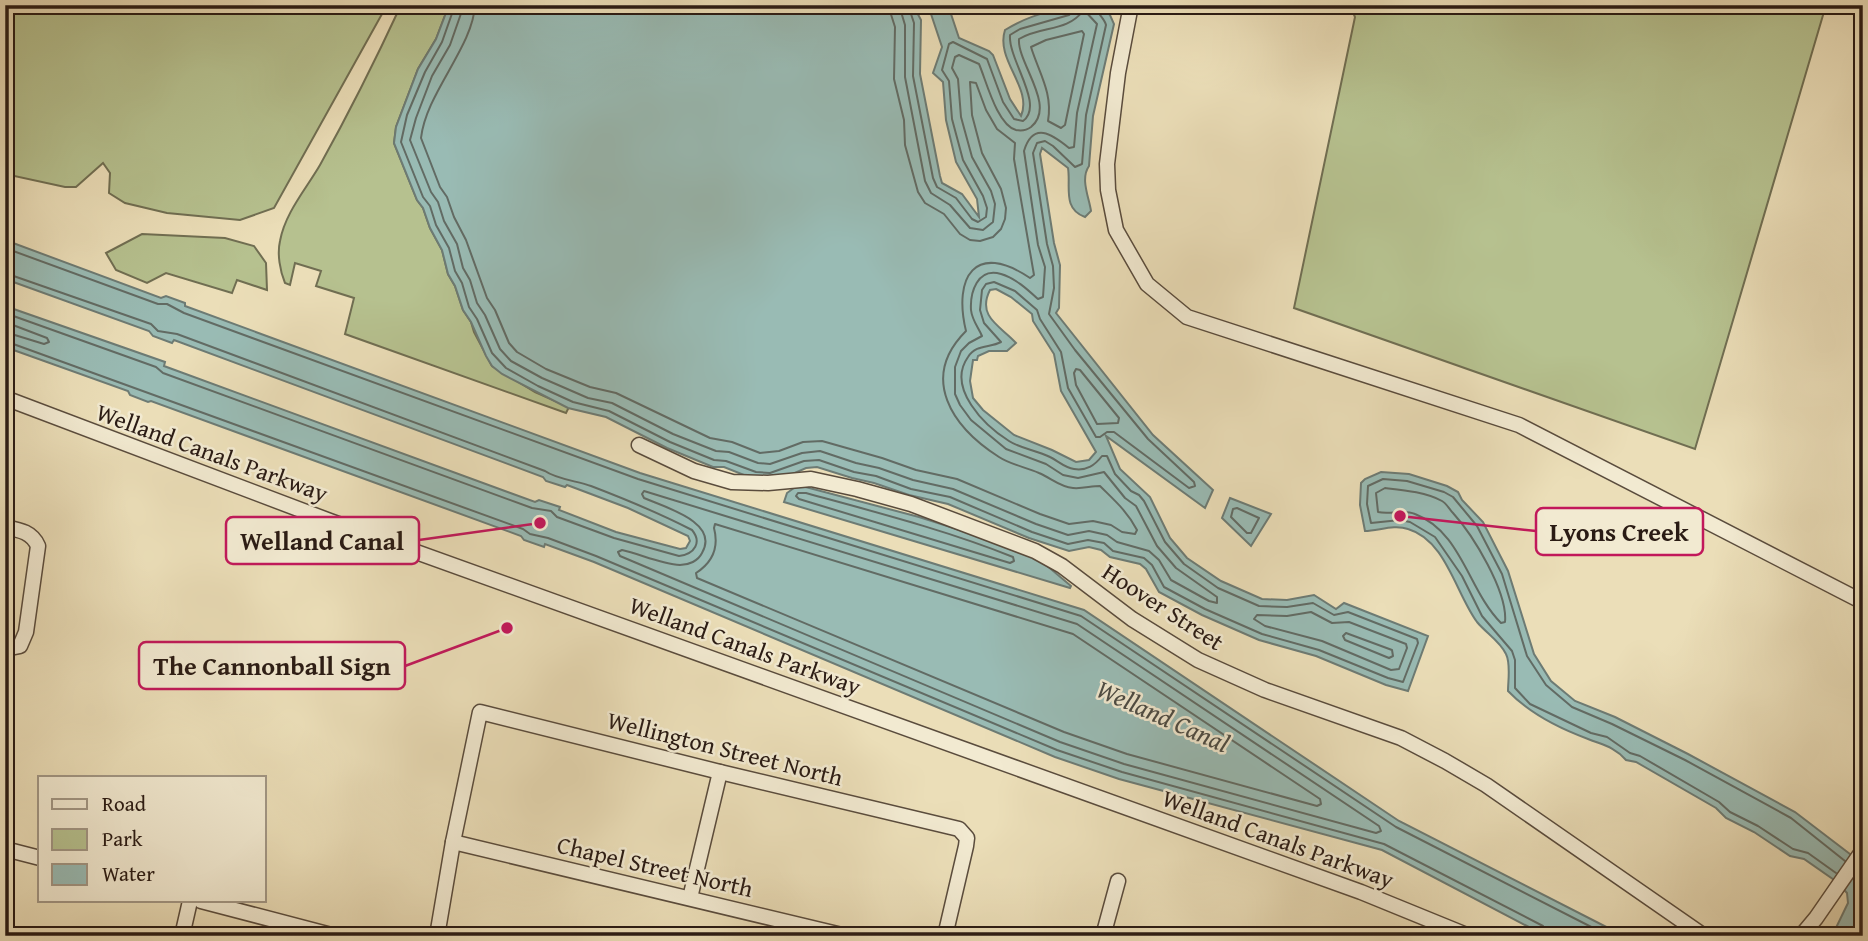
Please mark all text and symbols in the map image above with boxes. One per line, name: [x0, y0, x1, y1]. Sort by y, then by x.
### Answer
street label: Welland Canals Parkway: [91, 394, 333, 511]
callout: Lyons Creek: [1536, 508, 1703, 555]
text: Lyons Creek: [1549, 512, 1689, 551]
callout: Welland Canal: [226, 517, 419, 564]
text: Welland Canal: [240, 521, 404, 560]
street label: Hoover Street: [1096, 554, 1231, 659]
street label: Welland Canals Parkway: [624, 587, 866, 704]
callout: The Cannonball Sign: [139, 642, 405, 689]
text: The Cannonball Sign: [153, 646, 391, 685]
water label: Welland Canal: [1091, 669, 1236, 762]
street label: Wellington Street North: [604, 702, 847, 795]
legend: [38, 776, 266, 902]
street label: Welland Canals Parkway: [1157, 780, 1399, 897]
text: Road: [102, 788, 147, 819]
text: Park: [102, 823, 143, 854]
street label: Chapel Street North: [554, 827, 757, 906]
text: Water: [102, 858, 155, 889]

